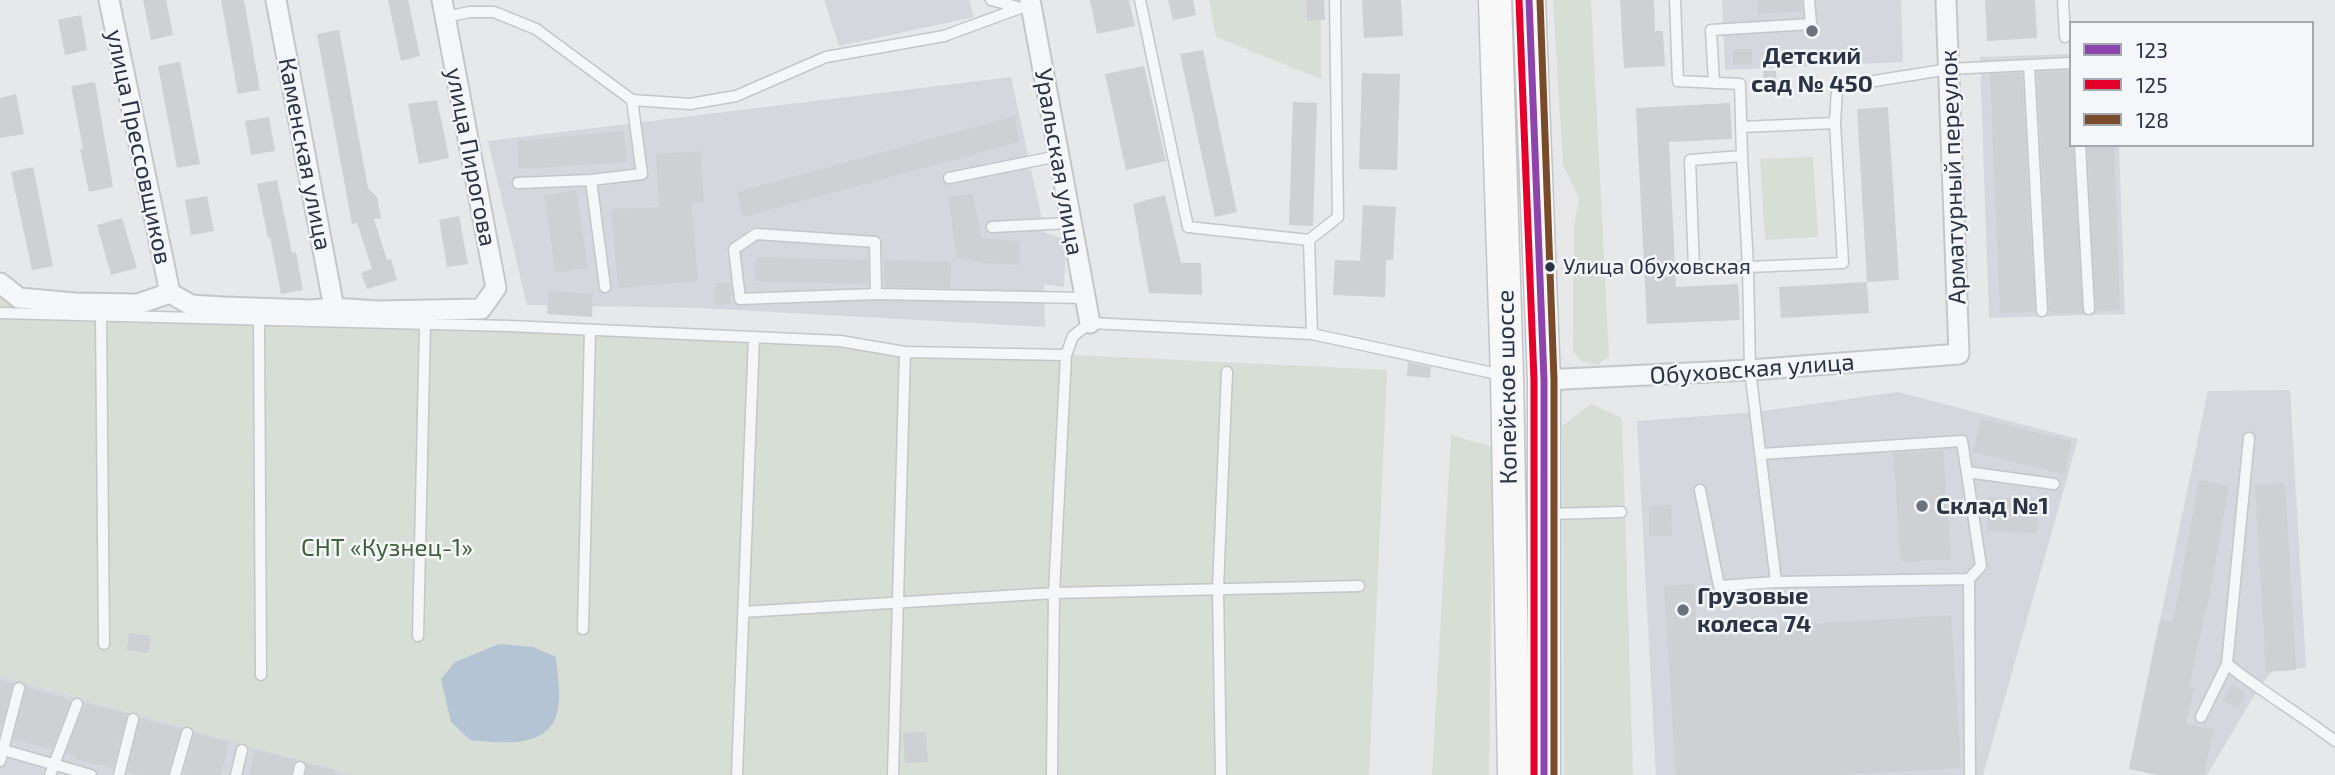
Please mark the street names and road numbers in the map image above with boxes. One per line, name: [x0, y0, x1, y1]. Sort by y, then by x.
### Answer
street label: улица Прессовщиков: [100, 27, 178, 267]
street label: Арматурный переулок: [1934, 49, 1972, 305]
street label: Каменская улица: [272, 55, 338, 253]
street label: улица Пирогова: [440, 65, 502, 249]
street label: Уральская улица: [1028, 66, 1090, 258]
street label: Копейское шоссе: [1491, 289, 1523, 485]
street label: Обуховская улица: [1649, 347, 1855, 391]

